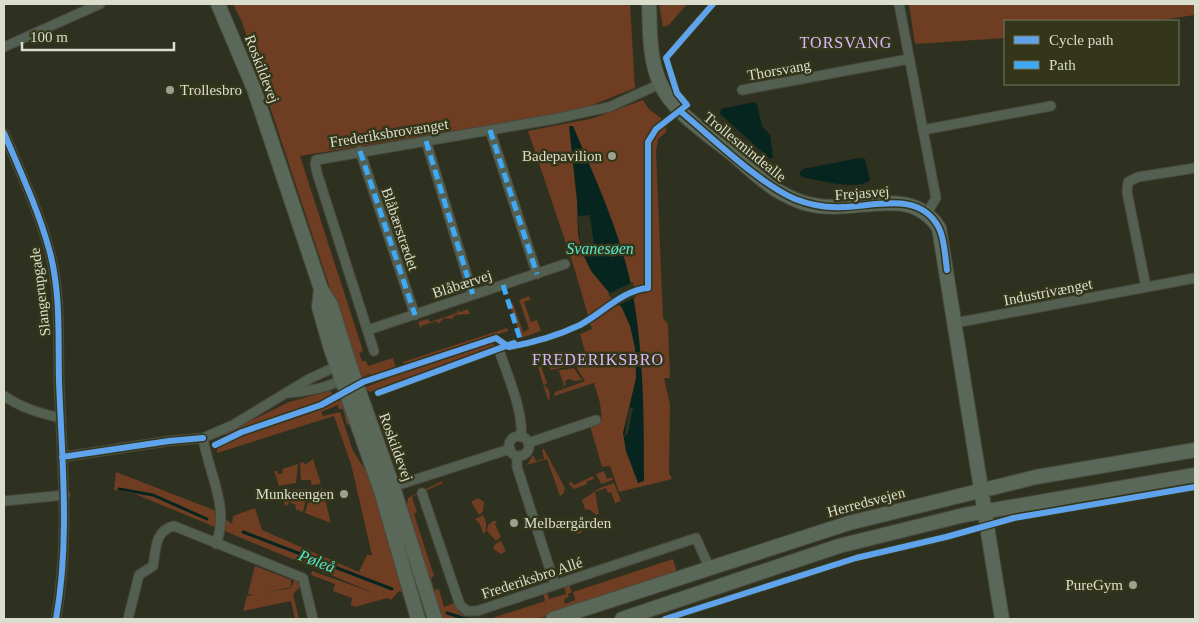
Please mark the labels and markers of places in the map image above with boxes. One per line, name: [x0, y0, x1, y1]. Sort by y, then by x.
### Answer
place label: Trollesbro: [180, 82, 242, 98]
marker: Trollesbro: [164, 84, 176, 96]
place label: Badepavilion: [522, 148, 602, 164]
marker: Badepavilion: [606, 150, 618, 162]
place label: Munkeengen: [256, 486, 334, 502]
marker: Munkeengen: [338, 488, 350, 500]
place label: Melbærgården: [524, 515, 612, 531]
marker: Melbærgården: [508, 517, 520, 529]
place label: PureGym: [1066, 577, 1123, 593]
marker: PureGym: [1127, 579, 1139, 591]

